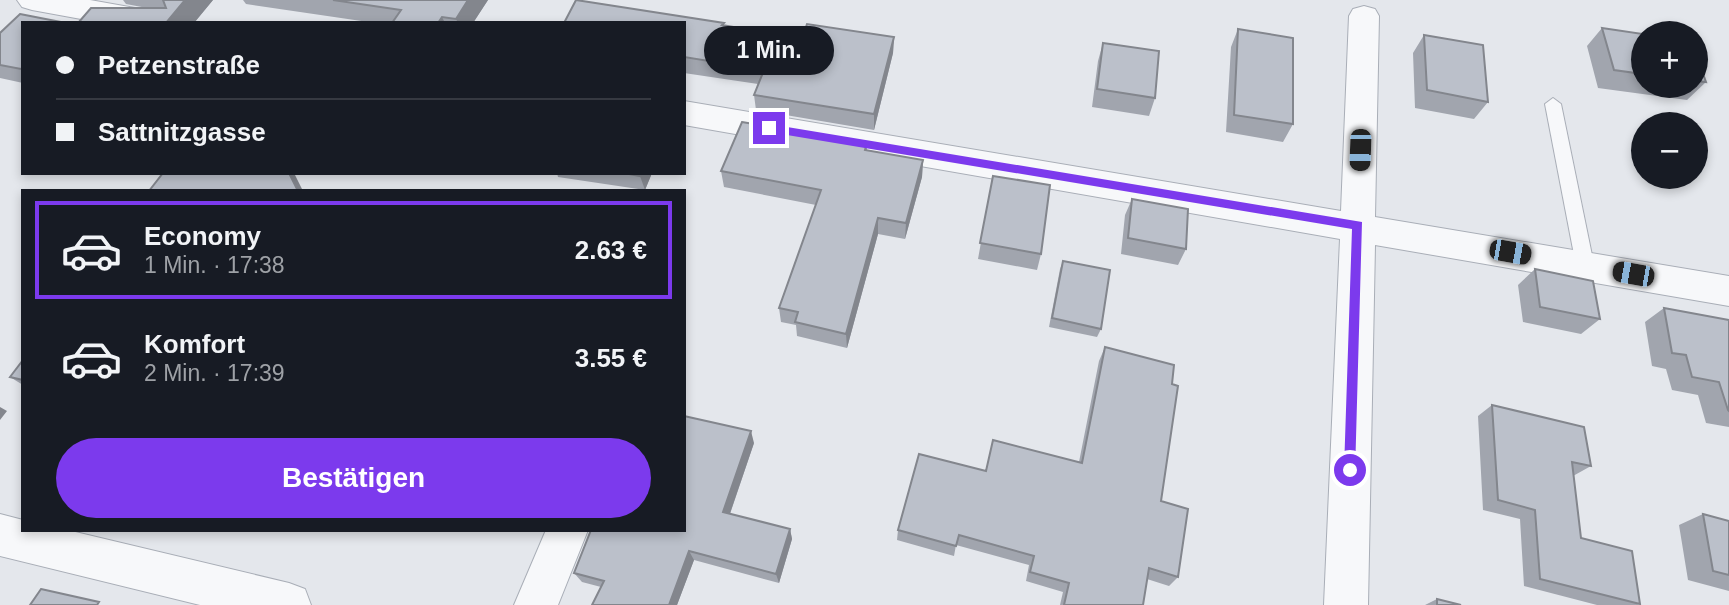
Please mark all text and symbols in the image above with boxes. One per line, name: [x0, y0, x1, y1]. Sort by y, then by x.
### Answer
map controls: [1631, 21, 1708, 189]
button: +: [1631, 21, 1708, 98]
callout: 1 Min.: [704, 26, 834, 76]
text: 1 Min.: [736, 37, 802, 63]
text: Petzenstraße: [98, 50, 260, 80]
route end: [753, 112, 785, 144]
button: −: [1631, 112, 1708, 189]
text: Sattnitzgasse: [98, 117, 266, 147]
car: [1349, 129, 1372, 171]
icon: car: [60, 219, 123, 282]
text: Economy: [144, 221, 261, 251]
text: 2.63 €: [575, 235, 647, 265]
car: [1488, 238, 1533, 266]
text: 1 Min. · 17:38: [144, 252, 285, 278]
car: [1611, 260, 1656, 288]
icon: car: [60, 327, 123, 390]
text: Komfort: [144, 329, 245, 359]
text: 3.55 €: [575, 343, 647, 373]
text: 2 Min. · 17:39: [144, 360, 285, 386]
button: Bestätigen: [56, 438, 651, 518]
route start: [1334, 454, 1366, 486]

